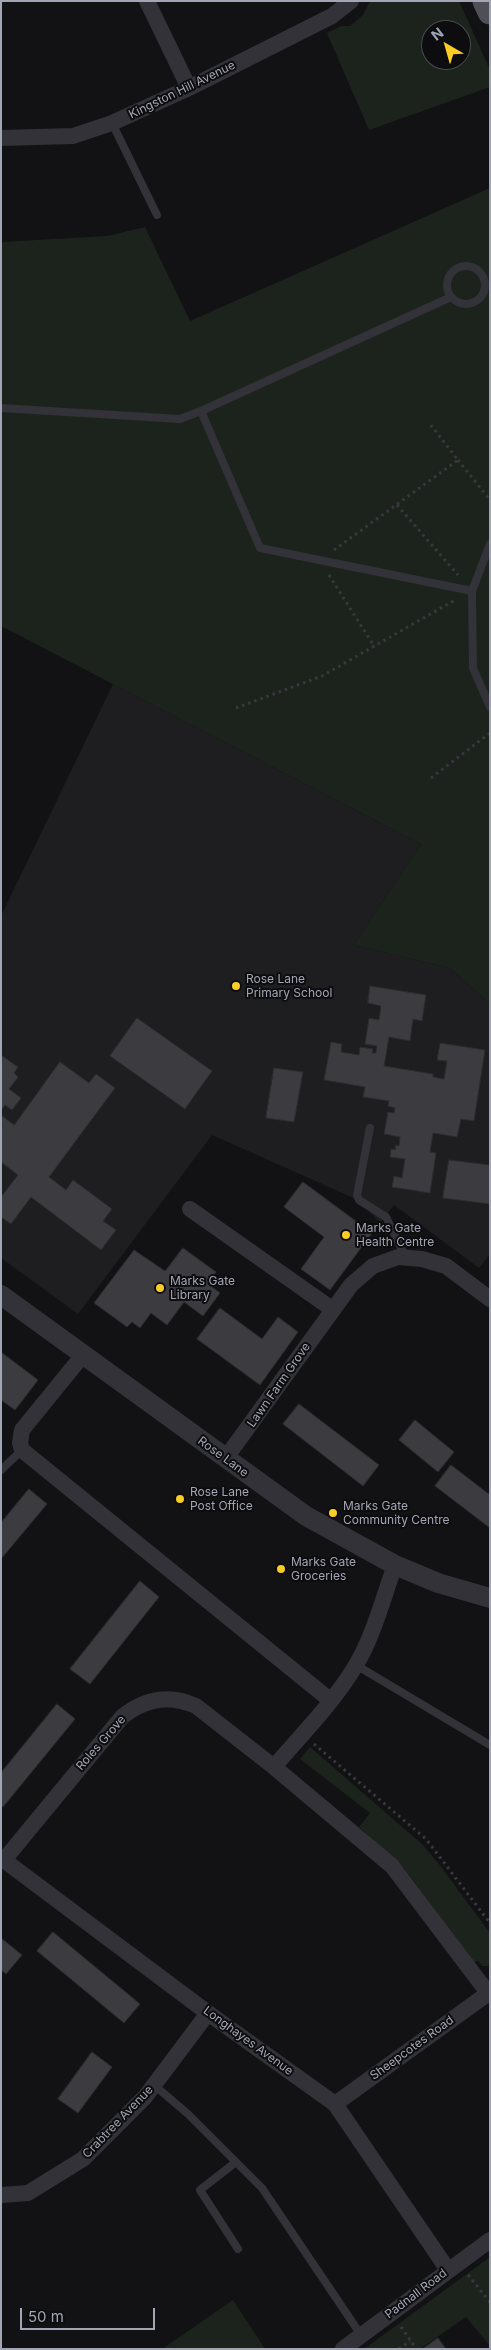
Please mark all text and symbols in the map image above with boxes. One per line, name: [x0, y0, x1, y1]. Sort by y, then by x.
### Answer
north arrow: [421, 20, 471, 70]
text: N: [428, 24, 447, 44]
street label: Kingston Hill Avenue: [126, 58, 238, 122]
place label: Rose Lane Primary School: [246, 972, 332, 1000]
marker: Rose Lane Primary School: [230, 980, 242, 992]
place label: Marks Gate Health Centre: [356, 1221, 434, 1249]
marker: Marks Gate Health Centre: [340, 1229, 352, 1241]
place label: Marks Gate Library: [170, 1274, 235, 1302]
marker: Marks Gate Library: [154, 1282, 166, 1294]
street label: Lawn Farm Grove: [245, 1340, 313, 1430]
street label: Rose Lane: [195, 1434, 251, 1480]
place label: Rose Lane Post Office: [190, 1485, 253, 1513]
marker: Rose Lane Post Office: [174, 1493, 186, 1505]
place label: Marks Gate Community Centre: [343, 1499, 449, 1527]
marker: Marks Gate Community Centre: [327, 1507, 339, 1519]
place label: Marks Gate Groceries: [291, 1555, 356, 1583]
marker: Marks Gate Groceries: [275, 1563, 287, 1575]
street label: Roles Grove: [73, 1713, 129, 1773]
street label: Longhayes Avenue: [200, 2004, 296, 2078]
street label: Sheepcotes Road: [367, 2013, 457, 2083]
street label: Crabtree Avenue: [80, 2083, 156, 2161]
street label: Padnall Road: [382, 2266, 450, 2322]
scale bar: [22, 2298, 158, 2330]
text: 50 m: [28, 2307, 64, 2326]

